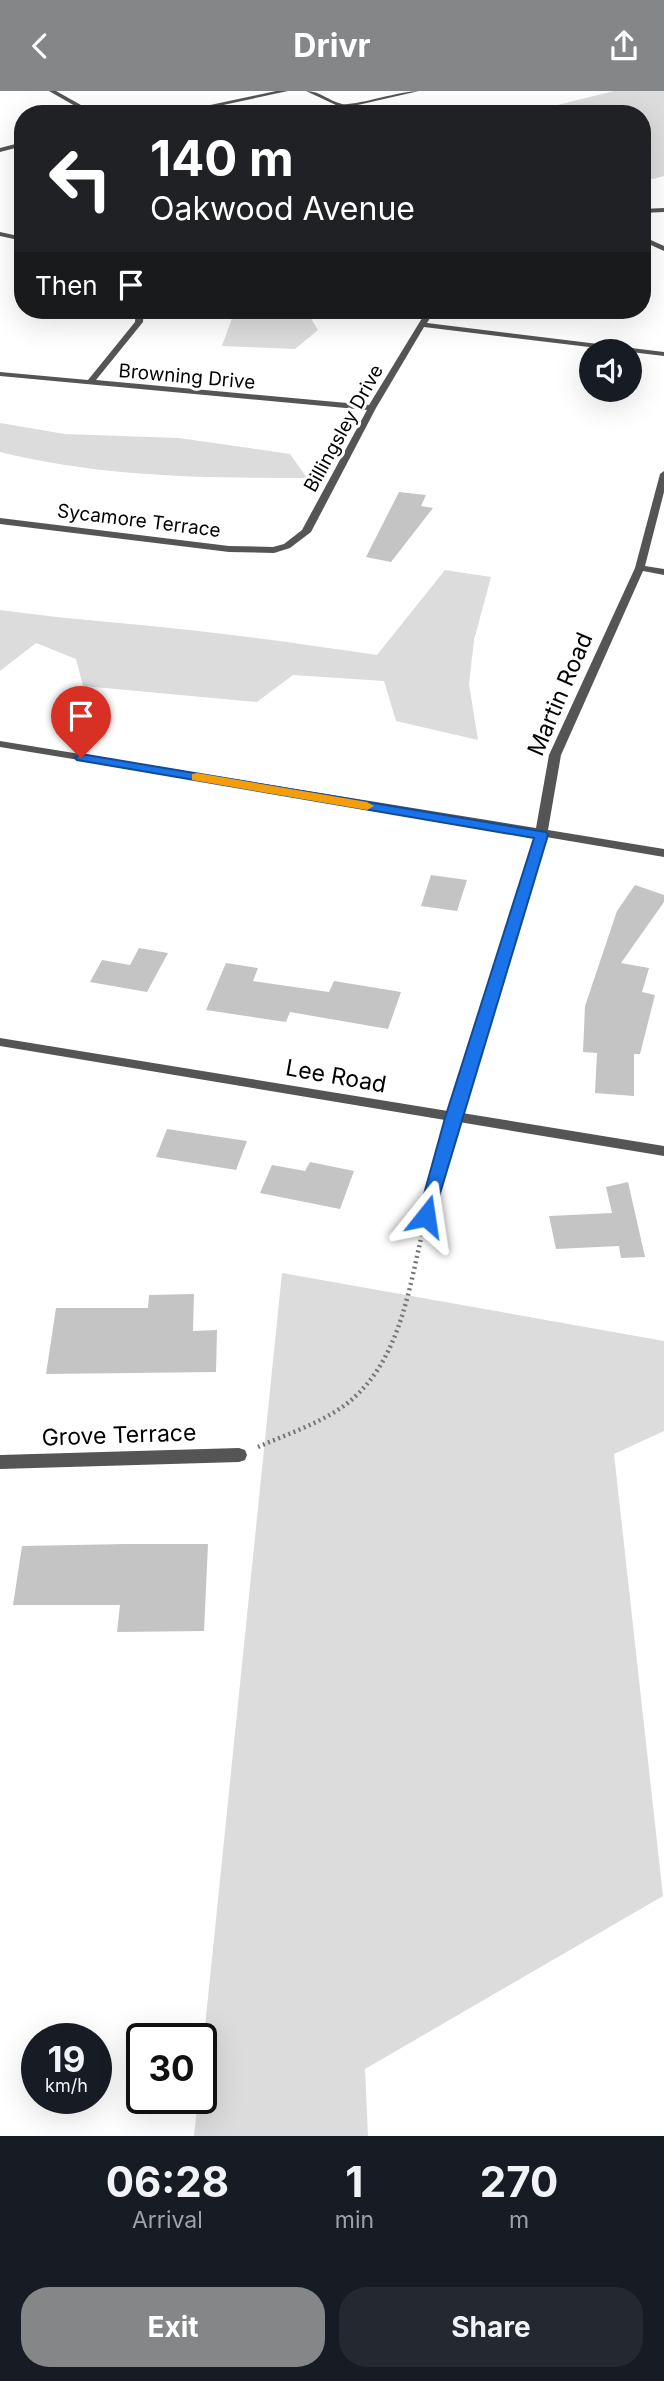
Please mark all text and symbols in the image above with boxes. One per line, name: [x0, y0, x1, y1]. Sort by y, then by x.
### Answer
text: Drivr: [293, 26, 371, 65]
icon: back: [21, 27, 59, 65]
icon: share: [605, 27, 643, 65]
text: 140 m: [150, 129, 294, 188]
icon: left: [35, 133, 126, 224]
text: Oakwood Avenue: [150, 189, 415, 228]
icon: arrive: [112, 266, 150, 304]
text: Then: [35, 270, 98, 301]
map controls: [579, 339, 642, 402]
button: sound: [579, 339, 642, 402]
street label: Browning Drive: [118, 359, 256, 394]
street label: Billingsley Drive: [299, 360, 388, 496]
street label: Sycamore Terrace: [56, 499, 222, 542]
street label: Martin Road: [521, 628, 599, 760]
pin: [51, 686, 111, 758]
icon: arrive: [62, 697, 100, 735]
street label: Lee Road: [283, 1053, 389, 1099]
position arrow: [389, 1179, 463, 1253]
street label: Grove Terrace: [41, 1418, 197, 1452]
speed limit sign: 30: [126, 2023, 217, 2114]
text: 19: [48, 2038, 85, 2080]
text: km/h: [45, 2075, 88, 2096]
text: 06:28: [106, 2156, 229, 2207]
text: 1: [345, 2156, 363, 2207]
text: 270: [480, 2156, 558, 2207]
text: Arrival: [132, 2206, 203, 2234]
text: min: [335, 2206, 374, 2234]
text: m: [509, 2206, 529, 2234]
button: Exit: [21, 2287, 325, 2367]
button: Share: [339, 2287, 643, 2367]

